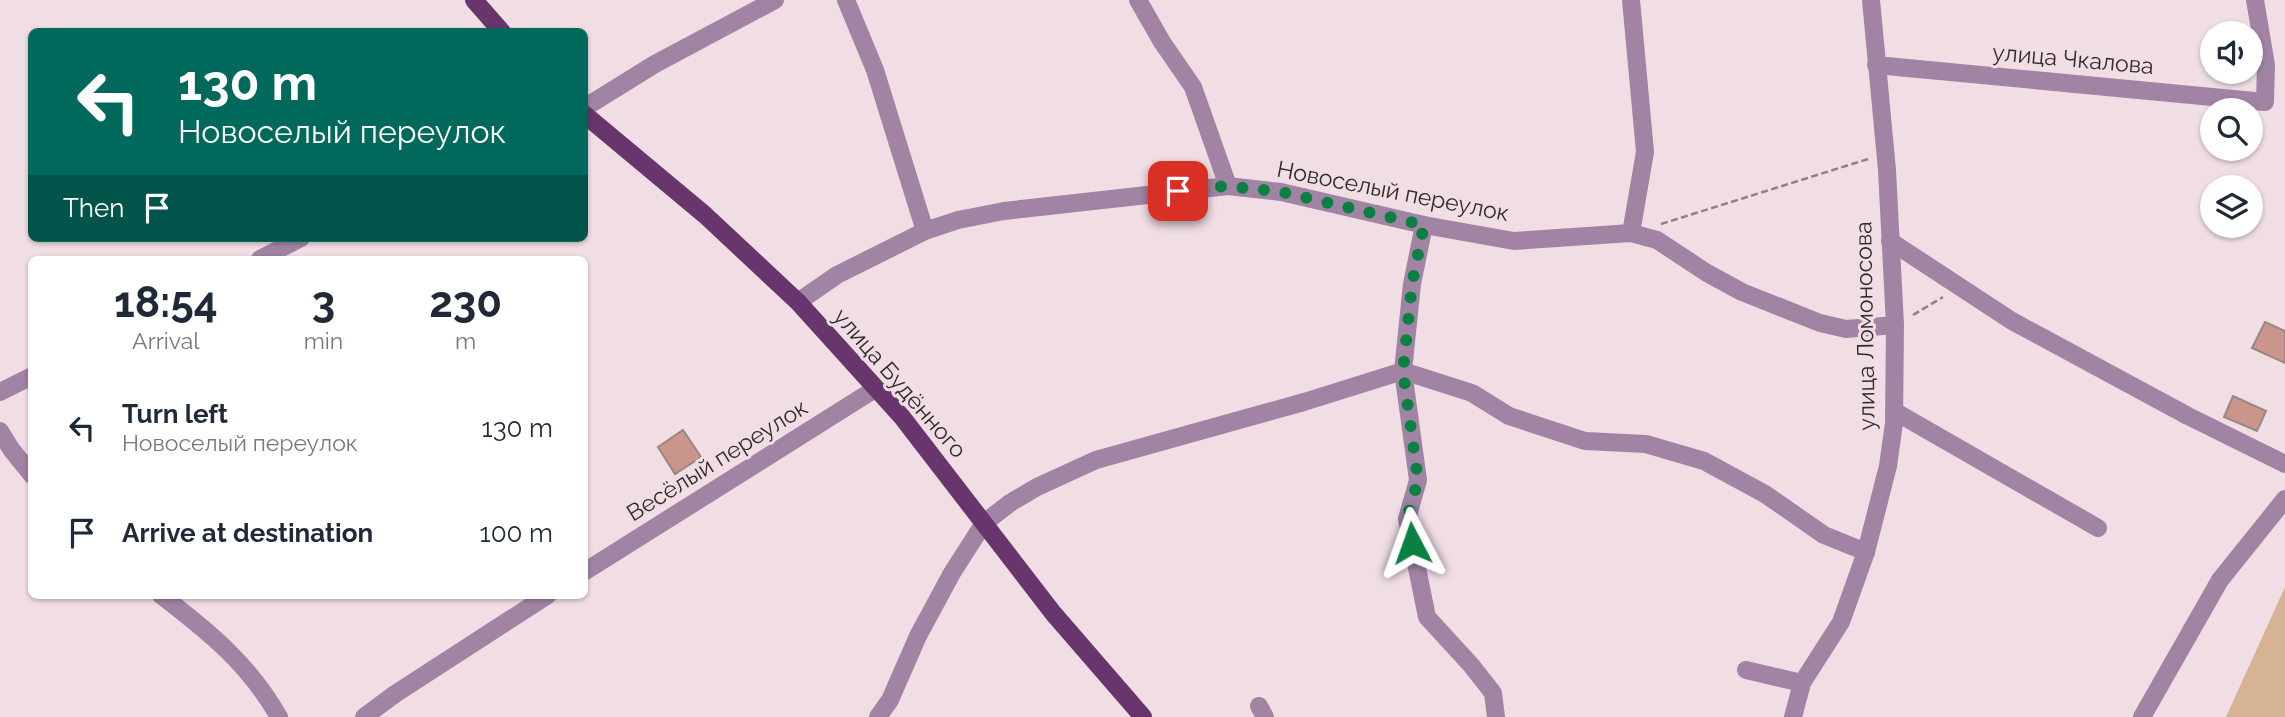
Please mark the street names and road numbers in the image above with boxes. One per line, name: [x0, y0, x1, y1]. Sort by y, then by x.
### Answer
street label: улица Чкалова: [1991, 38, 2155, 79]
street label: Новоселый переулок: [1275, 155, 1511, 226]
street label: улица Ломоносова: [1849, 221, 1880, 431]
street label: улица Будённого: [828, 303, 972, 463]
street label: Весёлый переулок: [621, 393, 812, 526]

